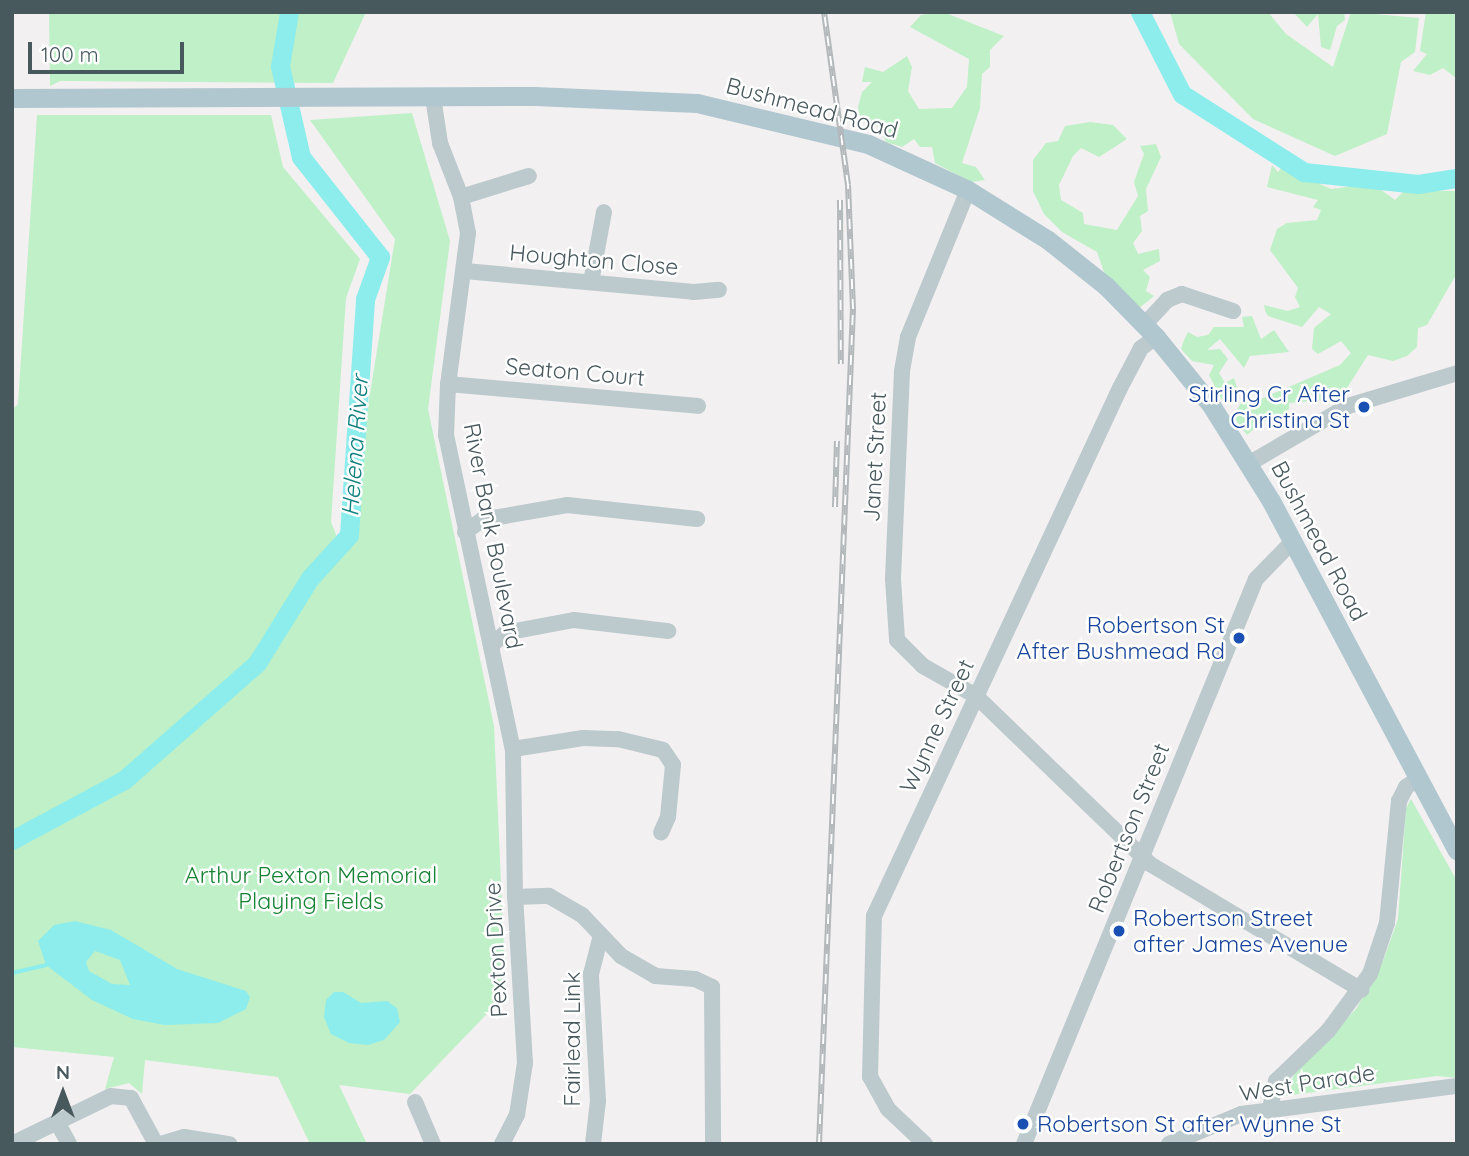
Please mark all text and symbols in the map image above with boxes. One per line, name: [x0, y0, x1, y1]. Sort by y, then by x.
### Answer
scale bar: [32, 28, 187, 72]
text: 100 m: [41, 41, 99, 67]
street label: Bushmead Road: [723, 72, 901, 144]
street label: Houghton Close: [508, 239, 680, 281]
street label: Seaton Court: [504, 352, 646, 392]
water label: Helena River: [336, 375, 374, 517]
place label: Stirling Cr After Christina St: [1188, 380, 1350, 434]
street label: Janet Street: [858, 391, 892, 523]
marker: Stirling Cr After Christina St: [1356, 399, 1372, 415]
street label: River Bank Boulevard: [458, 421, 528, 651]
street label: Bushmead Road: [1265, 456, 1373, 626]
place label: Robertson St After Bushmead Rd: [1017, 611, 1225, 665]
marker: Robertson St After Bushmead Rd: [1231, 630, 1247, 646]
street label: Wynne Street: [894, 655, 980, 797]
street label: Robertson Street: [1082, 739, 1176, 917]
park label: Arthur Pexton Memorial Playing Fields: [185, 861, 437, 915]
street label: Pexton Drive: [479, 882, 513, 1018]
place label: Robertson Street after James Avenue: [1133, 904, 1348, 958]
marker: Robertson Street after James Avenue: [1111, 923, 1127, 939]
street label: Fairlead Link: [558, 971, 586, 1107]
north arrow: [28, 1058, 98, 1128]
street label: West Parade: [1237, 1059, 1377, 1107]
text: N: [56, 1060, 70, 1084]
place label: Robertson St after Wynne St: [1037, 1110, 1341, 1138]
marker: Robertson St after Wynne St: [1015, 1116, 1031, 1132]

